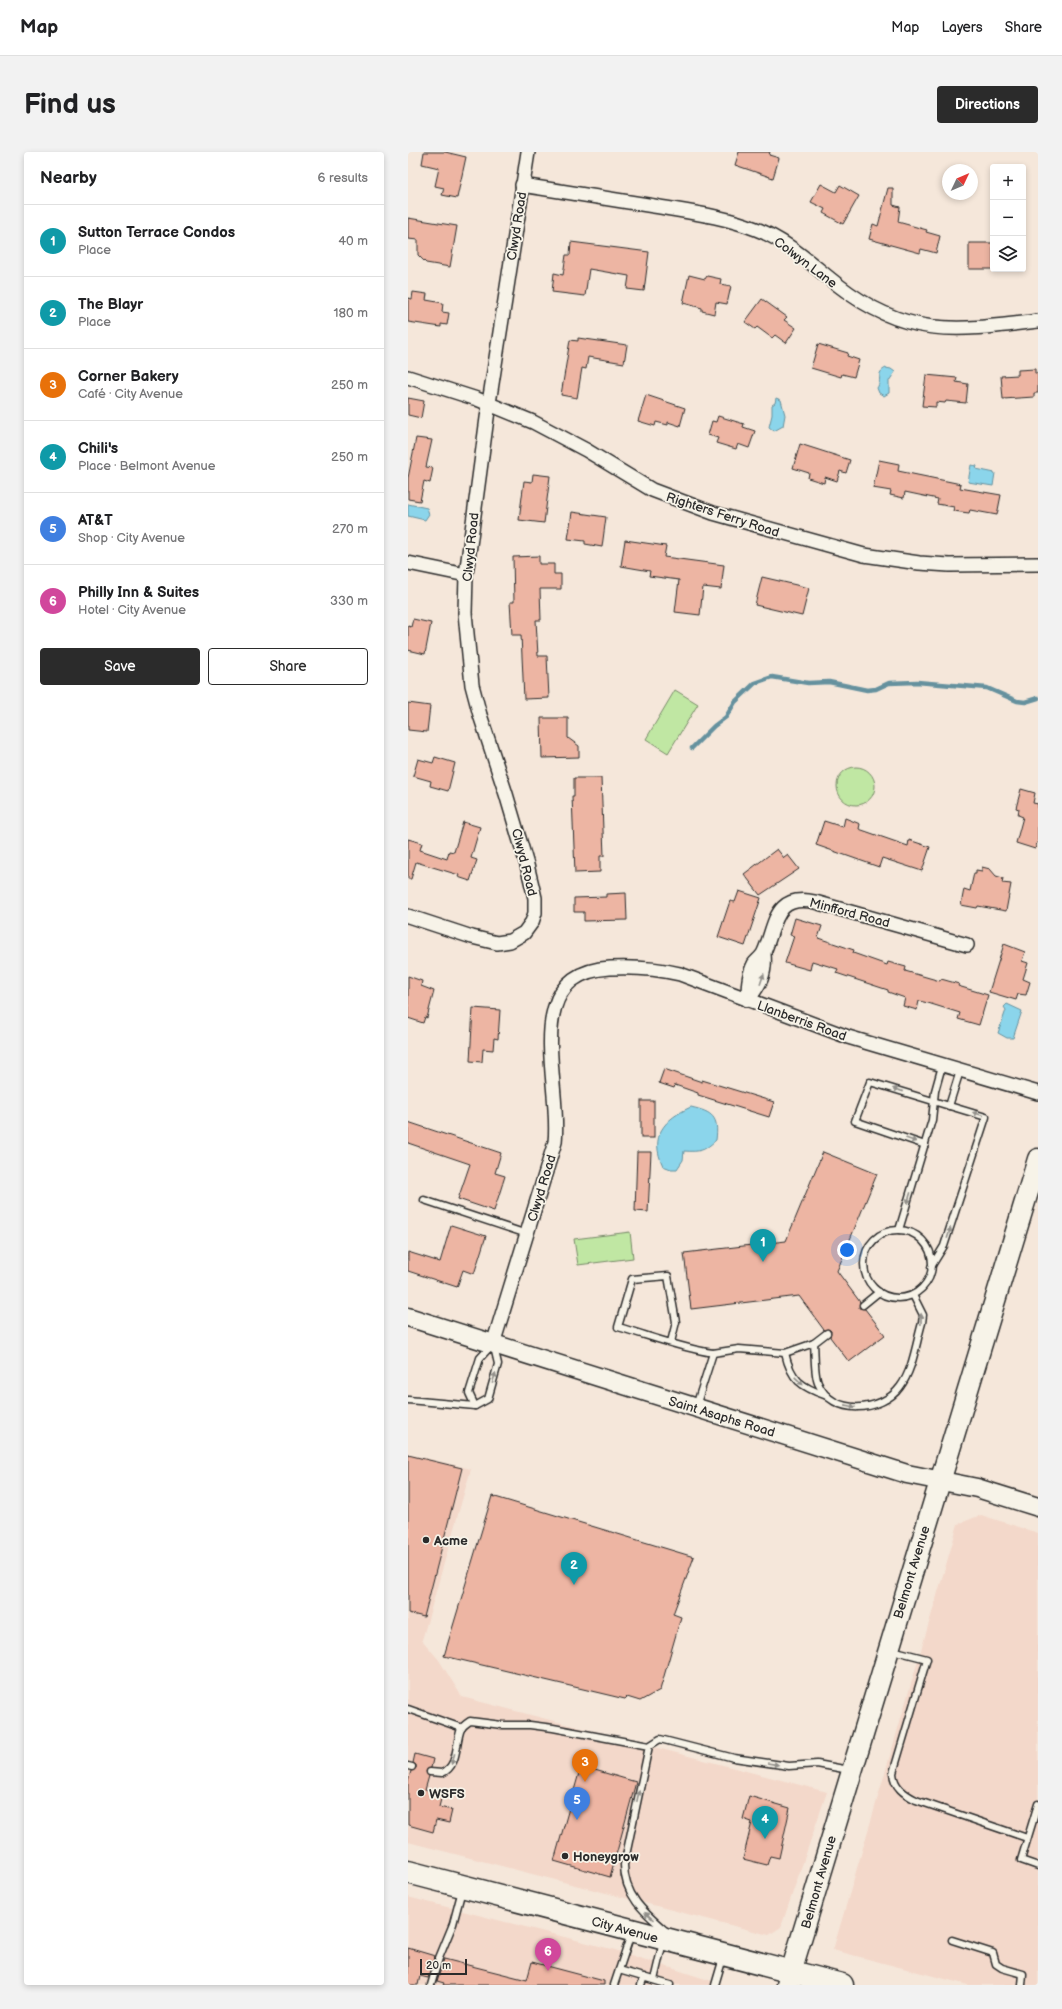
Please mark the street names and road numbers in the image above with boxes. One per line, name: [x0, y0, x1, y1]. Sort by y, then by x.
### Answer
street label: Clwyd Road: [504, 191, 530, 262]
street label: Colwyn Lane: [771, 234, 840, 292]
street label: Righters Ferry Road: [664, 489, 781, 541]
street label: Clwyd Road: [459, 512, 483, 582]
street label: Clwyd Road: [508, 827, 540, 898]
street label: Minfford Road: [808, 895, 892, 931]
street label: Llanberris Road: [755, 997, 849, 1045]
street label: Clwyd Road: [524, 1153, 560, 1224]
street label: Saint Asaphs Road: [667, 1393, 777, 1441]
street label: Belmont Avenue: [890, 1524, 934, 1621]
street label: Belmont Avenue: [798, 1834, 840, 1931]
street label: City Avenue: [590, 1913, 660, 1947]

